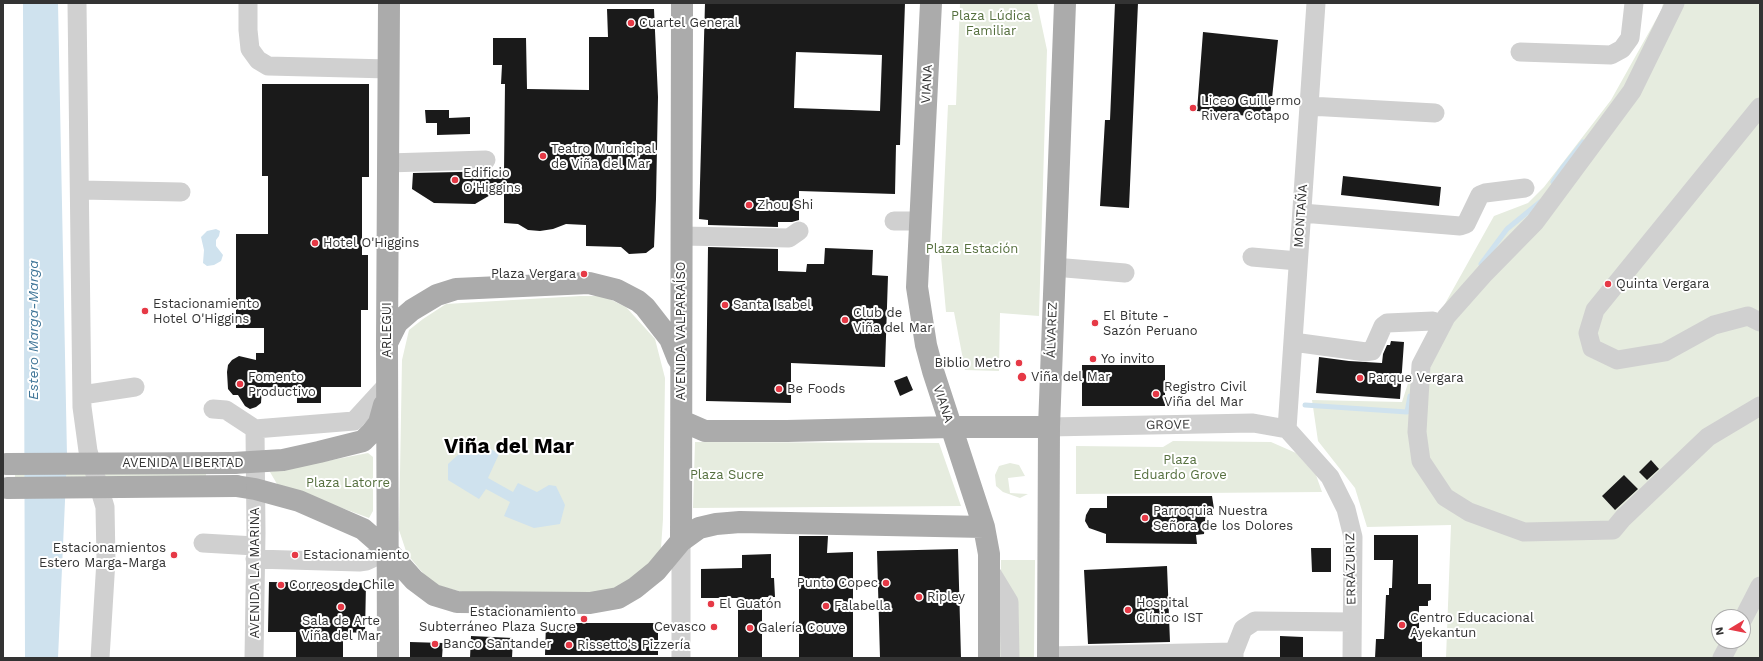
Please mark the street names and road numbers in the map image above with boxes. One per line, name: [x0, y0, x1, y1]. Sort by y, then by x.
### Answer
street label: VIANA: [918, 64, 936, 104]
street label: MONTAÑA: [1291, 184, 1311, 248]
street label: AVENIDA VALPARAÍSO: [673, 261, 689, 401]
street label: ARLEGUI: [379, 302, 395, 358]
street label: ÁLVAREZ: [1043, 302, 1061, 358]
street label: VIANA: [930, 383, 956, 425]
street label: GROVE: [1146, 417, 1190, 433]
street label: AVENIDA LIBERTAD: [122, 455, 244, 471]
street label: AVENIDA LA MARINA: [247, 507, 263, 639]
street label: ERRÁZURIZ: [1343, 533, 1359, 605]

